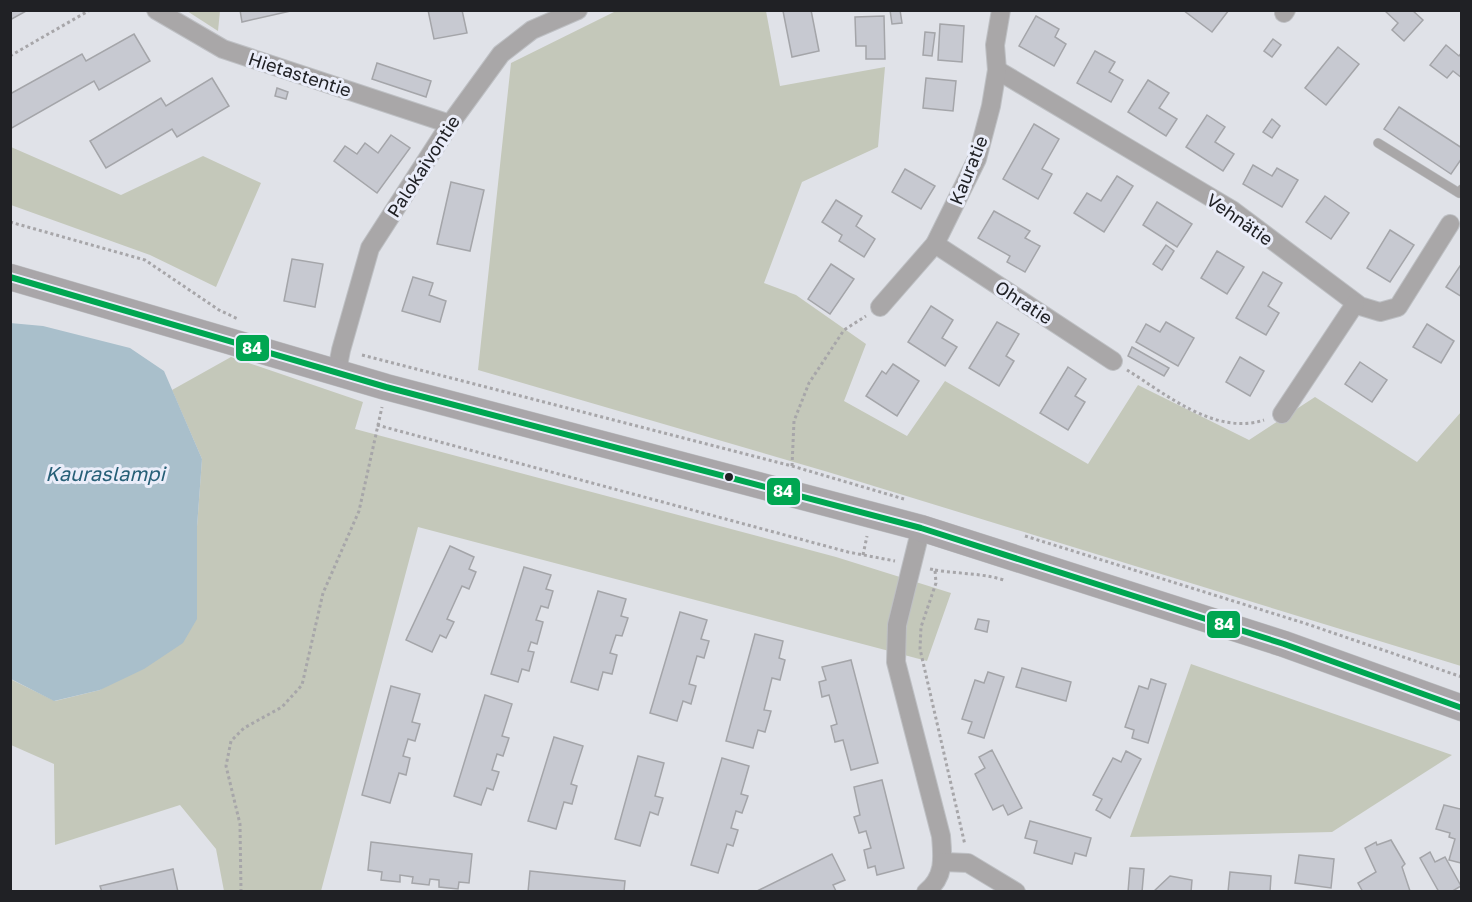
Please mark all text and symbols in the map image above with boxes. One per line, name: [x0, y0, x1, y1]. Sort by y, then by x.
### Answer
street label: Hietastentie: [246, 47, 354, 101]
street label: Palokaivontie: [382, 111, 464, 221]
street label: Kauratie: [944, 132, 992, 208]
street label: Vehnätie: [1203, 188, 1277, 250]
street label: Ohratie: [991, 275, 1057, 329]
line badge: 84: [235, 334, 270, 362]
text: 84: [242, 338, 262, 358]
water label: Kauraslampi: [45, 461, 167, 485]
unlabelled marker: [723, 471, 735, 483]
line badge: 84: [766, 477, 801, 506]
text: 84: [773, 481, 793, 501]
line badge: 84: [1206, 610, 1241, 639]
text: 84: [1214, 614, 1234, 634]

